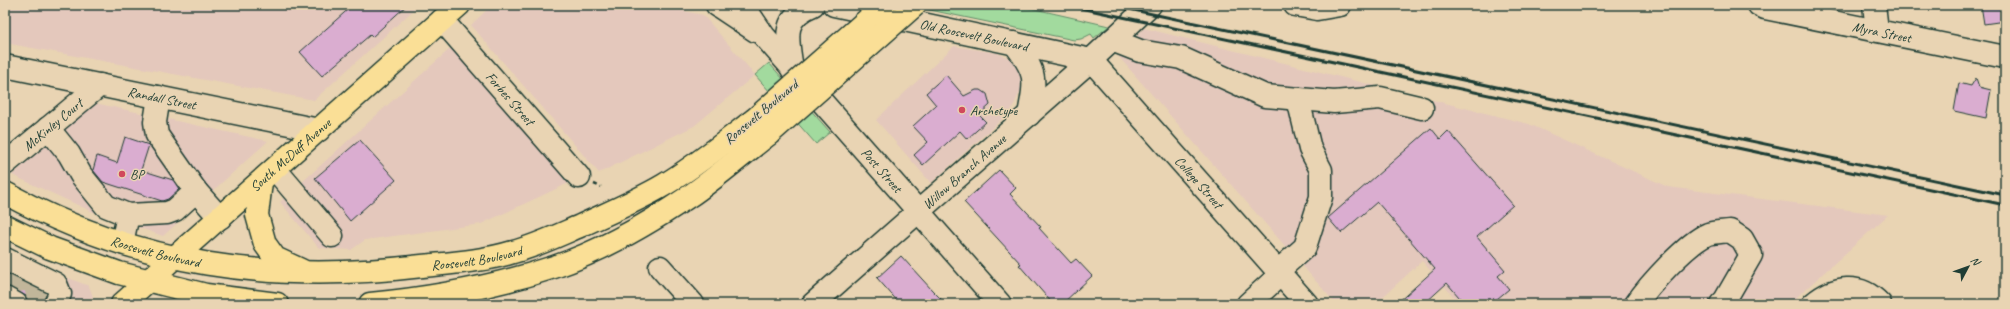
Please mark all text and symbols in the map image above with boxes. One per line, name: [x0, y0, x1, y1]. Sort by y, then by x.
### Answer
street label: Old Roosevelt Boulevard: [918, 15, 1032, 55]
street label: Myra Street: [1851, 18, 1914, 46]
street label: Forbes Street: [482, 68, 540, 130]
street label: Roosevelt Boulevard: [721, 75, 803, 148]
street label: Randall Street: [126, 83, 199, 113]
street label: McKinley Court: [19, 93, 88, 154]
place label: Archetype: [970, 102, 1018, 119]
marker: Archetype: [957, 105, 967, 115]
street label: South McDuff Avenue: [246, 113, 335, 195]
street label: Willow Branch Avenue: [919, 129, 1010, 213]
street label: Post Street: [858, 144, 907, 197]
street label: College Street: [1171, 152, 1228, 214]
place label: BP: [130, 166, 146, 183]
marker: BP: [117, 169, 127, 179]
street label: Roosevelt Boulevard: [109, 232, 204, 271]
street label: Roosevelt Boulevard: [431, 241, 526, 274]
north arrow: [1948, 247, 1988, 287]
text: N: [1968, 253, 1984, 269]

